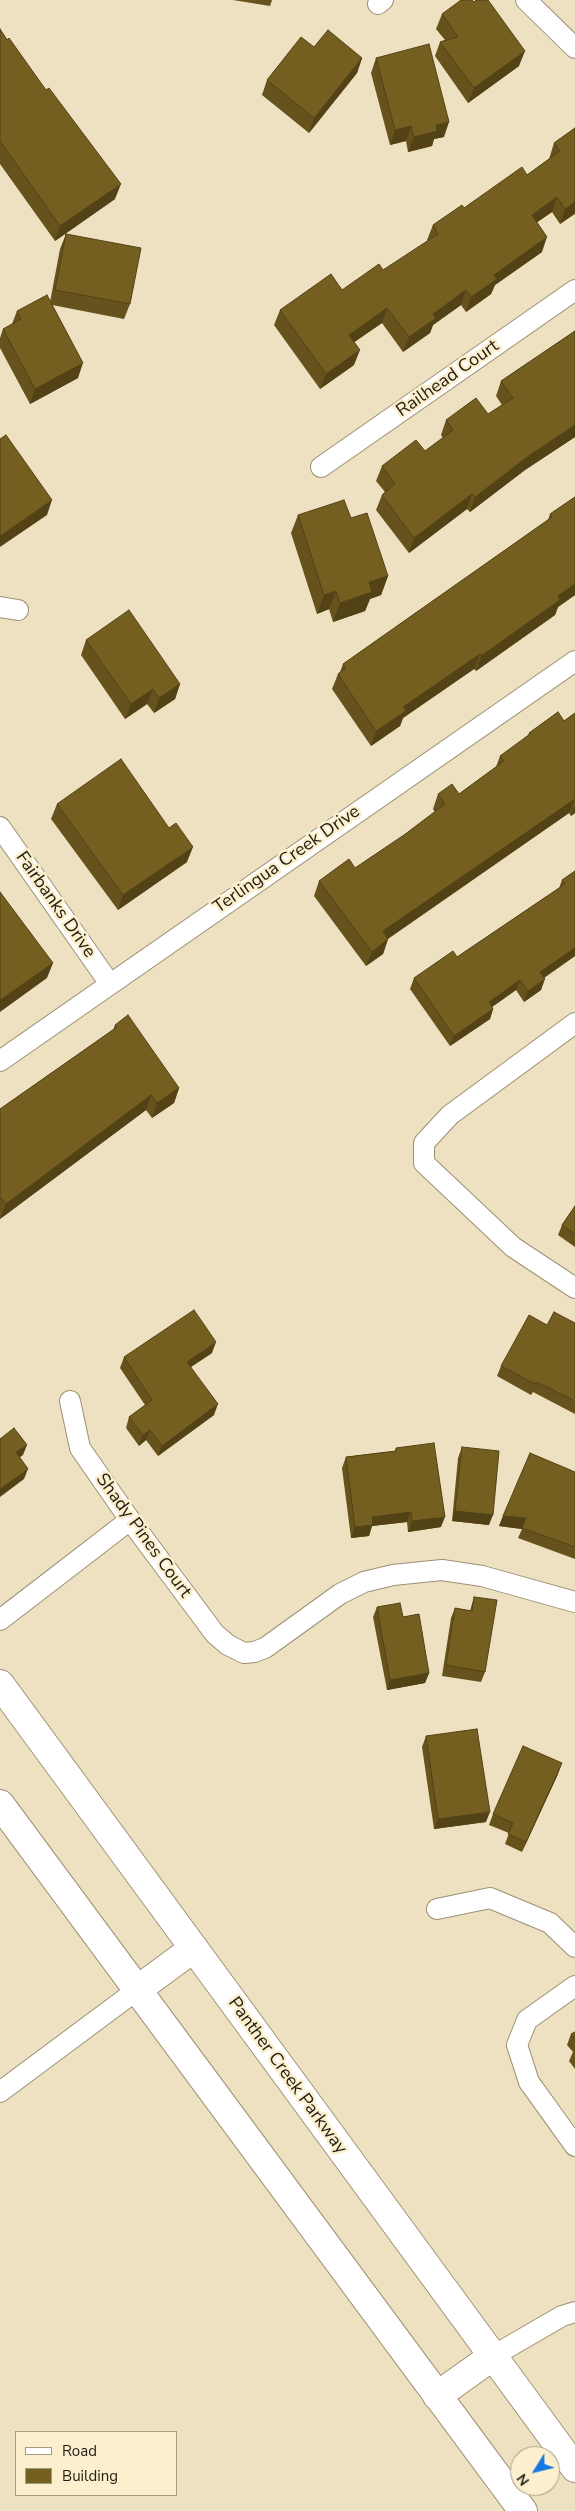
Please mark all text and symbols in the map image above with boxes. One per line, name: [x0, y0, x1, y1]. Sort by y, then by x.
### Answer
street label: Railhead Court: [393, 336, 503, 422]
street label: Terlingua Creek Drive: [210, 801, 364, 919]
street label: Fairbanks Drive: [10, 848, 100, 962]
street label: Shady Pines Court: [91, 1470, 195, 1602]
street label: Panther Creek Parkway: [223, 1993, 351, 2159]
legend: [15, 2431, 178, 2496]
text: Road: [62, 2441, 97, 2461]
north arrow: [510, 2446, 560, 2496]
text: Building: [62, 2466, 118, 2486]
text: N: [513, 2470, 534, 2489]

